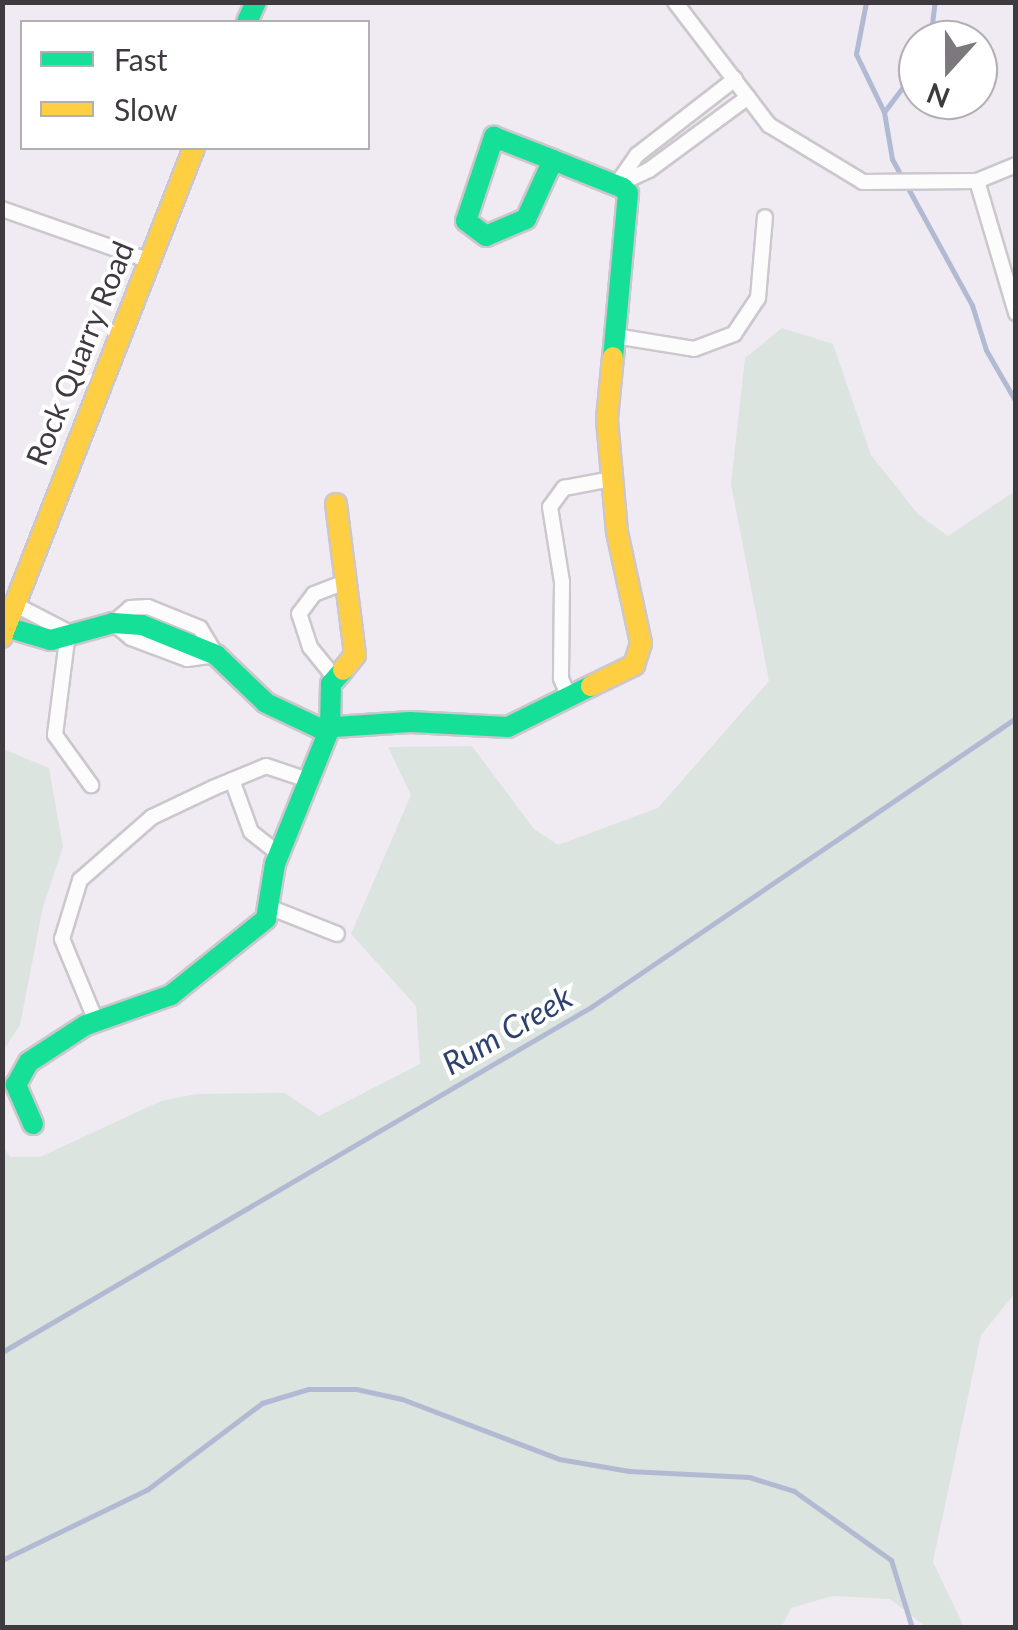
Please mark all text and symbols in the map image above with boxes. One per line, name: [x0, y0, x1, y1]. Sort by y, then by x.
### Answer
legend: [20, 20, 370, 150]
north arrow: [898, 20, 998, 120]
text: Fast: [114, 41, 168, 77]
text: N: [922, 76, 954, 116]
text: Slow: [114, 91, 177, 127]
street label: Rock Quarry Road: [18, 235, 140, 471]
water label: Rum Creek: [435, 977, 579, 1083]

